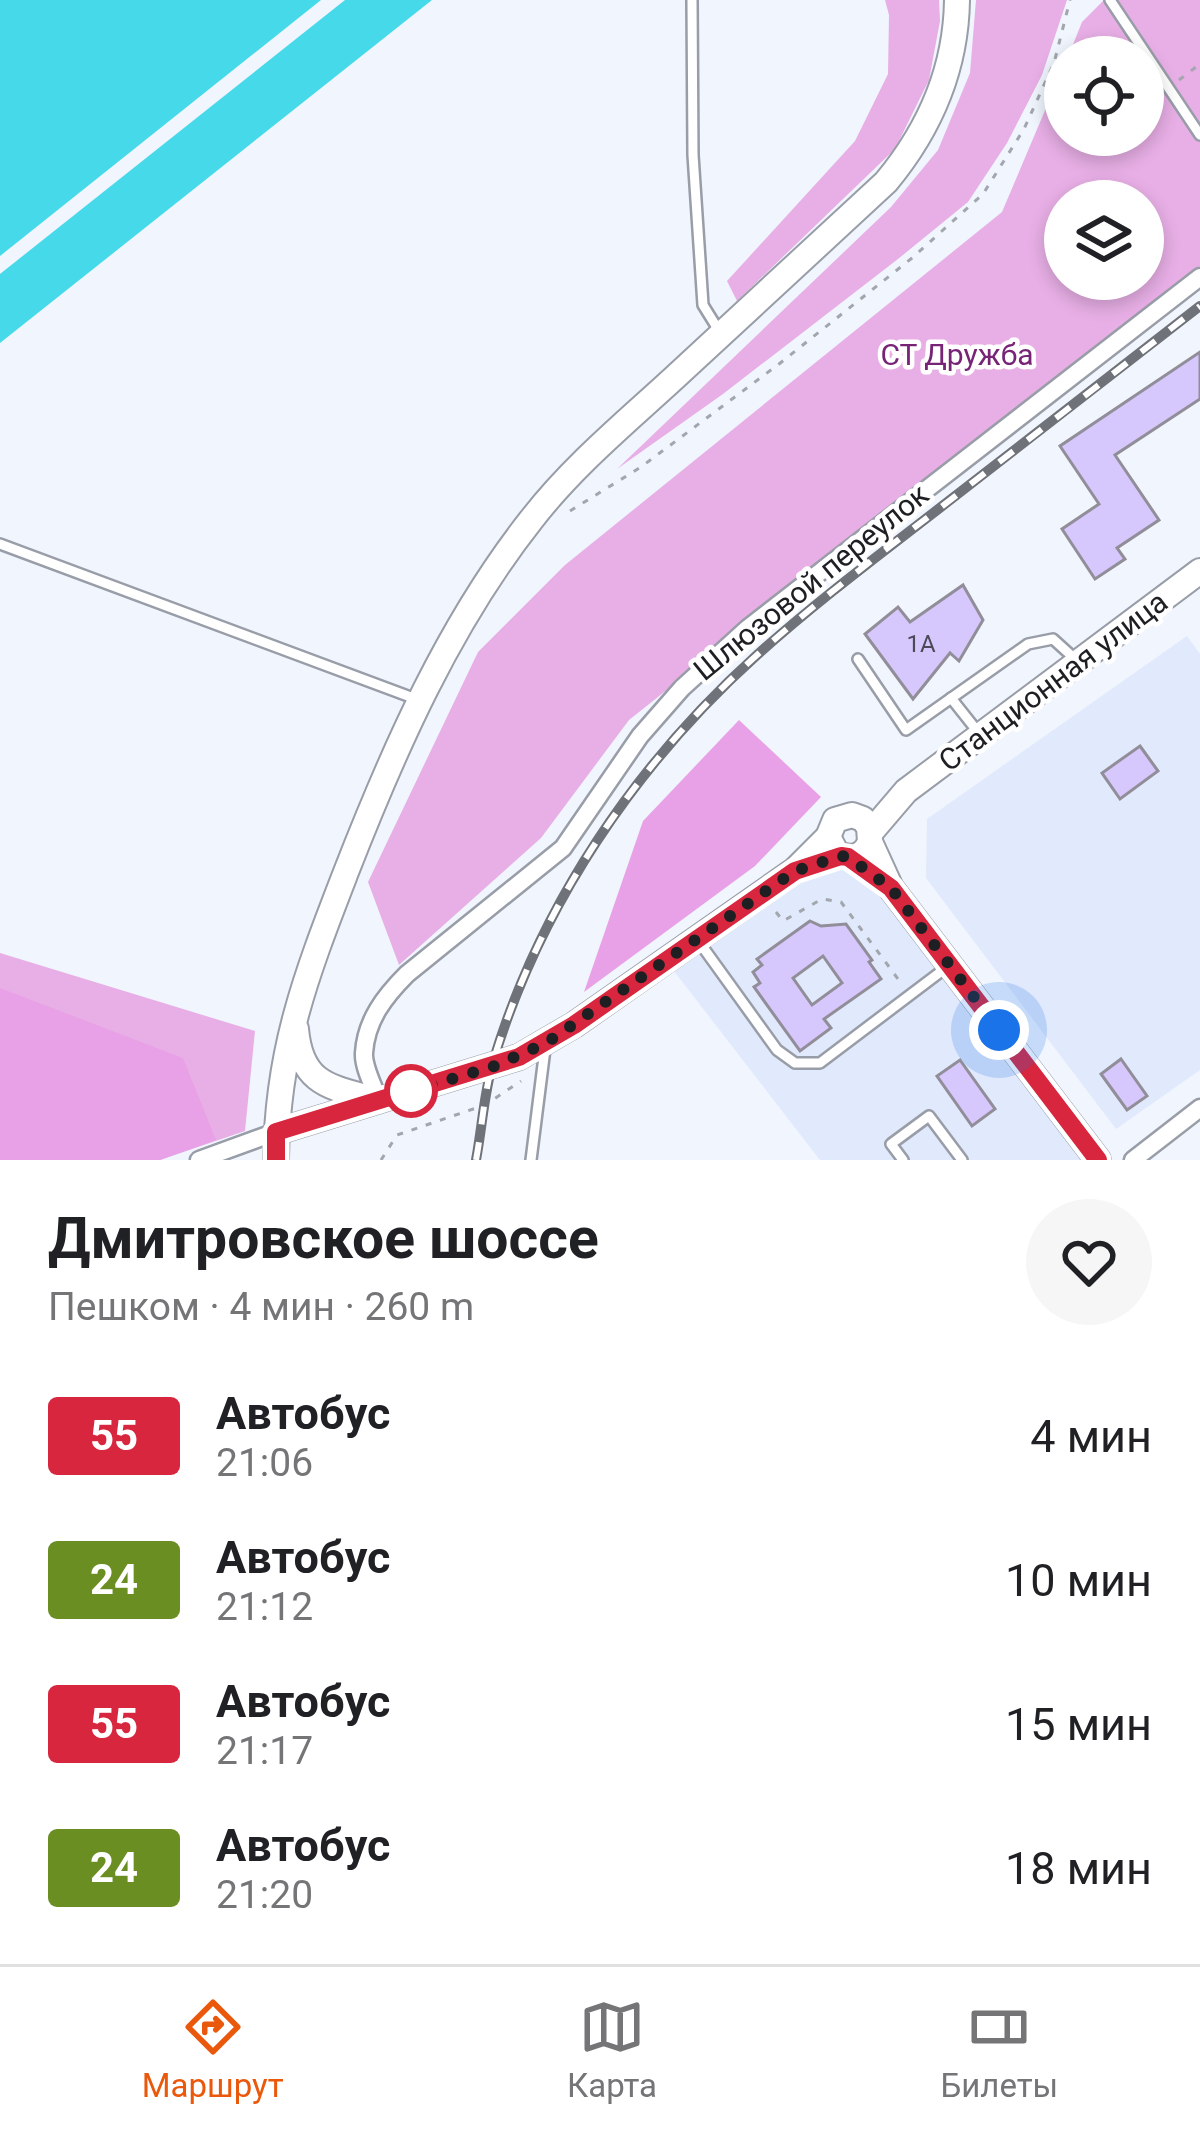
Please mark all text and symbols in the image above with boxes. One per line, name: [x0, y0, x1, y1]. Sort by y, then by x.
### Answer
map controls: [1044, 36, 1164, 300]
button: locate: [1044, 36, 1164, 156]
button: layers: [1044, 180, 1164, 300]
park label: СТ Дружба: [880, 337, 1034, 372]
street label: Шлюзовой переулок: [687, 477, 935, 687]
street label: Станционная улица: [932, 584, 1174, 778]
house number: 1А: [906, 630, 936, 658]
your location: [969, 1000, 1029, 1060]
unlabelled marker: [386, 1066, 436, 1116]
button: heart: [1026, 1199, 1152, 1325]
text: Дмитровское шоссе: [48, 1205, 599, 1272]
text: Пешком · 4 мин · 260 m: [48, 1284, 474, 1330]
text: Автобус: [216, 1387, 391, 1440]
text: 4 мин: [1030, 1410, 1152, 1463]
text: 55: [90, 1411, 138, 1460]
text: 21:06: [216, 1440, 313, 1486]
text: Автобус: [216, 1531, 391, 1584]
text: 10 мин: [1005, 1554, 1152, 1607]
text: 24: [90, 1555, 138, 1604]
text: 21:12: [216, 1584, 313, 1630]
text: Автобус: [216, 1675, 391, 1728]
text: 15 мин: [1005, 1698, 1152, 1751]
text: 55: [90, 1699, 138, 1748]
text: 21:17: [216, 1728, 313, 1774]
text: Автобус: [216, 1819, 391, 1872]
text: 18 мин: [1005, 1842, 1152, 1895]
text: 24: [90, 1843, 138, 1892]
text: 21:20: [216, 1872, 313, 1918]
tab: Маршрут: [142, 1994, 284, 2105]
tab: Карта: [567, 1994, 657, 2105]
tab: Билеты: [940, 1994, 1058, 2105]

